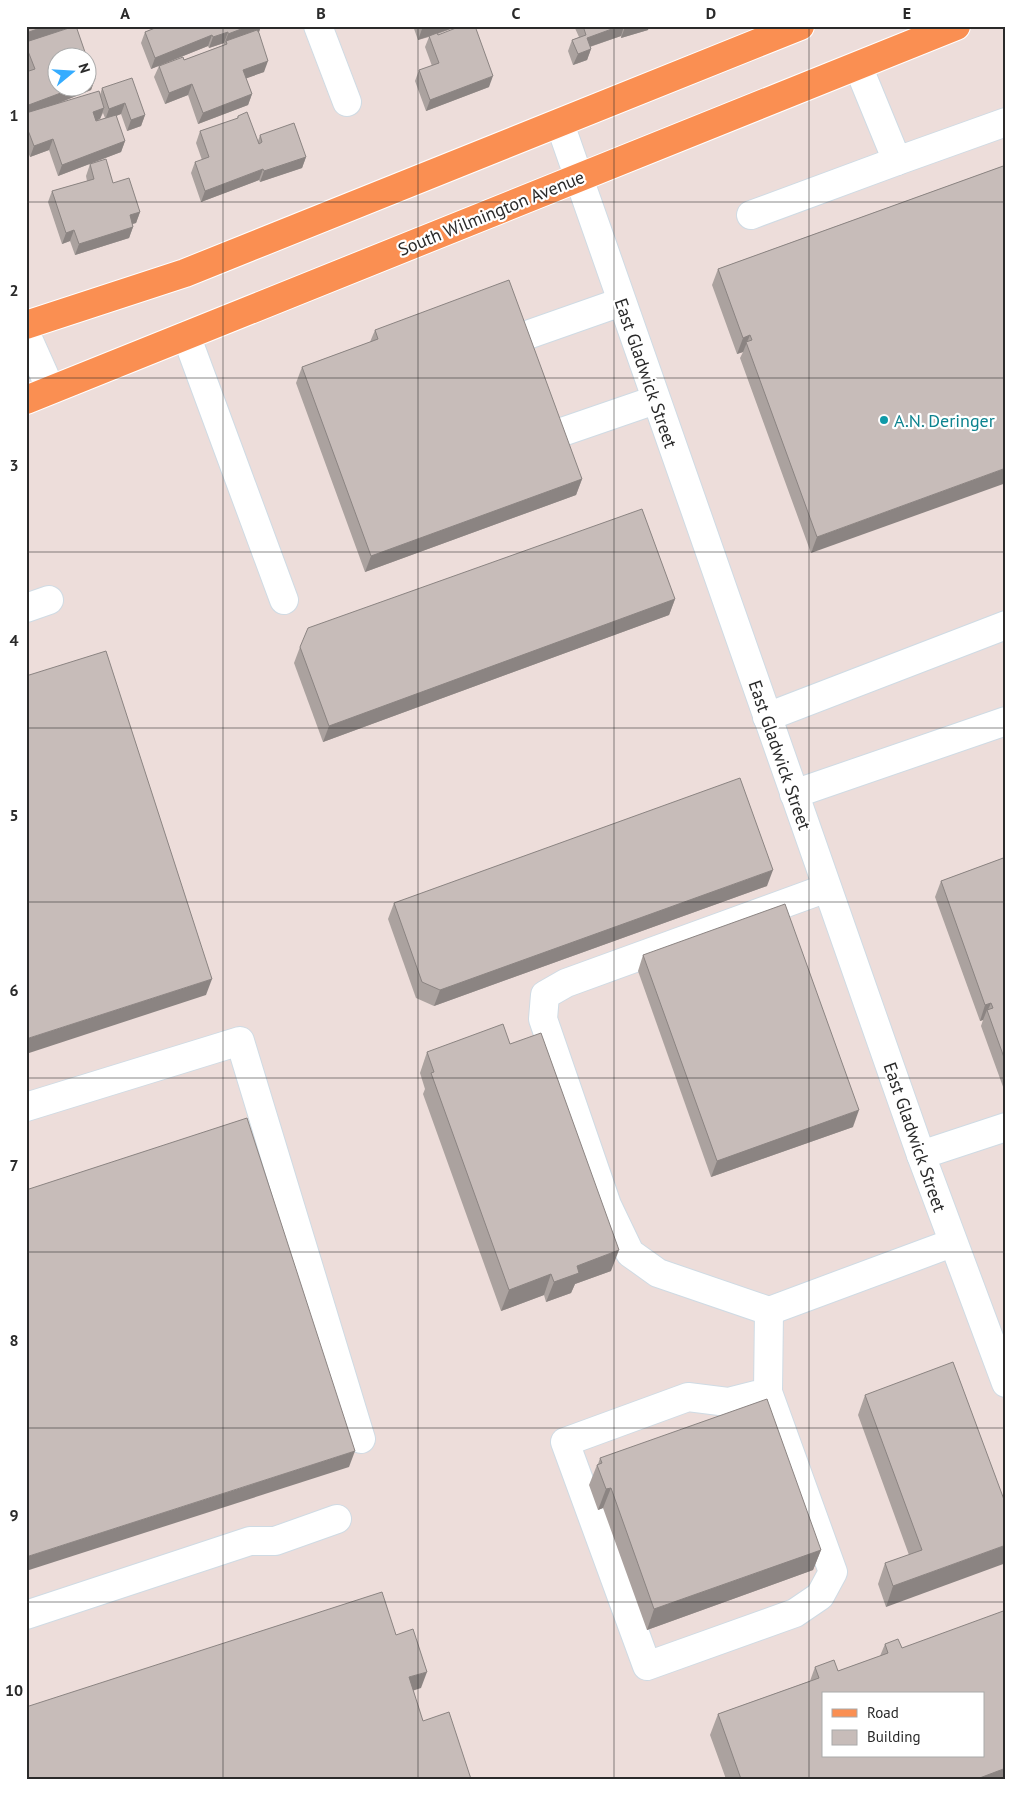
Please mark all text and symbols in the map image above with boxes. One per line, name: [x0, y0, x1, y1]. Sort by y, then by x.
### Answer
text: A: [120, 3, 130, 23]
text: B: [316, 3, 326, 23]
text: C: [512, 3, 521, 23]
text: D: [706, 3, 716, 23]
text: E: [903, 3, 911, 23]
north arrow: [48, 48, 98, 98]
text: N: [74, 61, 94, 75]
text: 1: [9, 105, 19, 125]
street label: South Wilmington Avenue: [394, 165, 588, 261]
text: 2: [9, 280, 19, 300]
street label: East Gladwick Street: [610, 295, 682, 451]
place label: A.N. Deringer: [894, 409, 995, 432]
marker: A.N. Deringer: [878, 414, 890, 426]
text: 3: [9, 455, 19, 475]
text: 4: [9, 630, 19, 650]
street label: East Gladwick Street: [744, 677, 816, 833]
text: 5: [9, 805, 19, 825]
text: 6: [9, 980, 19, 1000]
street label: East Gladwick Street: [879, 1059, 951, 1215]
text: 7: [9, 1155, 19, 1175]
text: 8: [9, 1330, 19, 1350]
text: 9: [9, 1505, 19, 1525]
text: 10: [5, 1680, 23, 1700]
legend: [822, 1692, 984, 1758]
text: Road: [867, 1703, 899, 1722]
text: Building: [867, 1727, 921, 1746]

